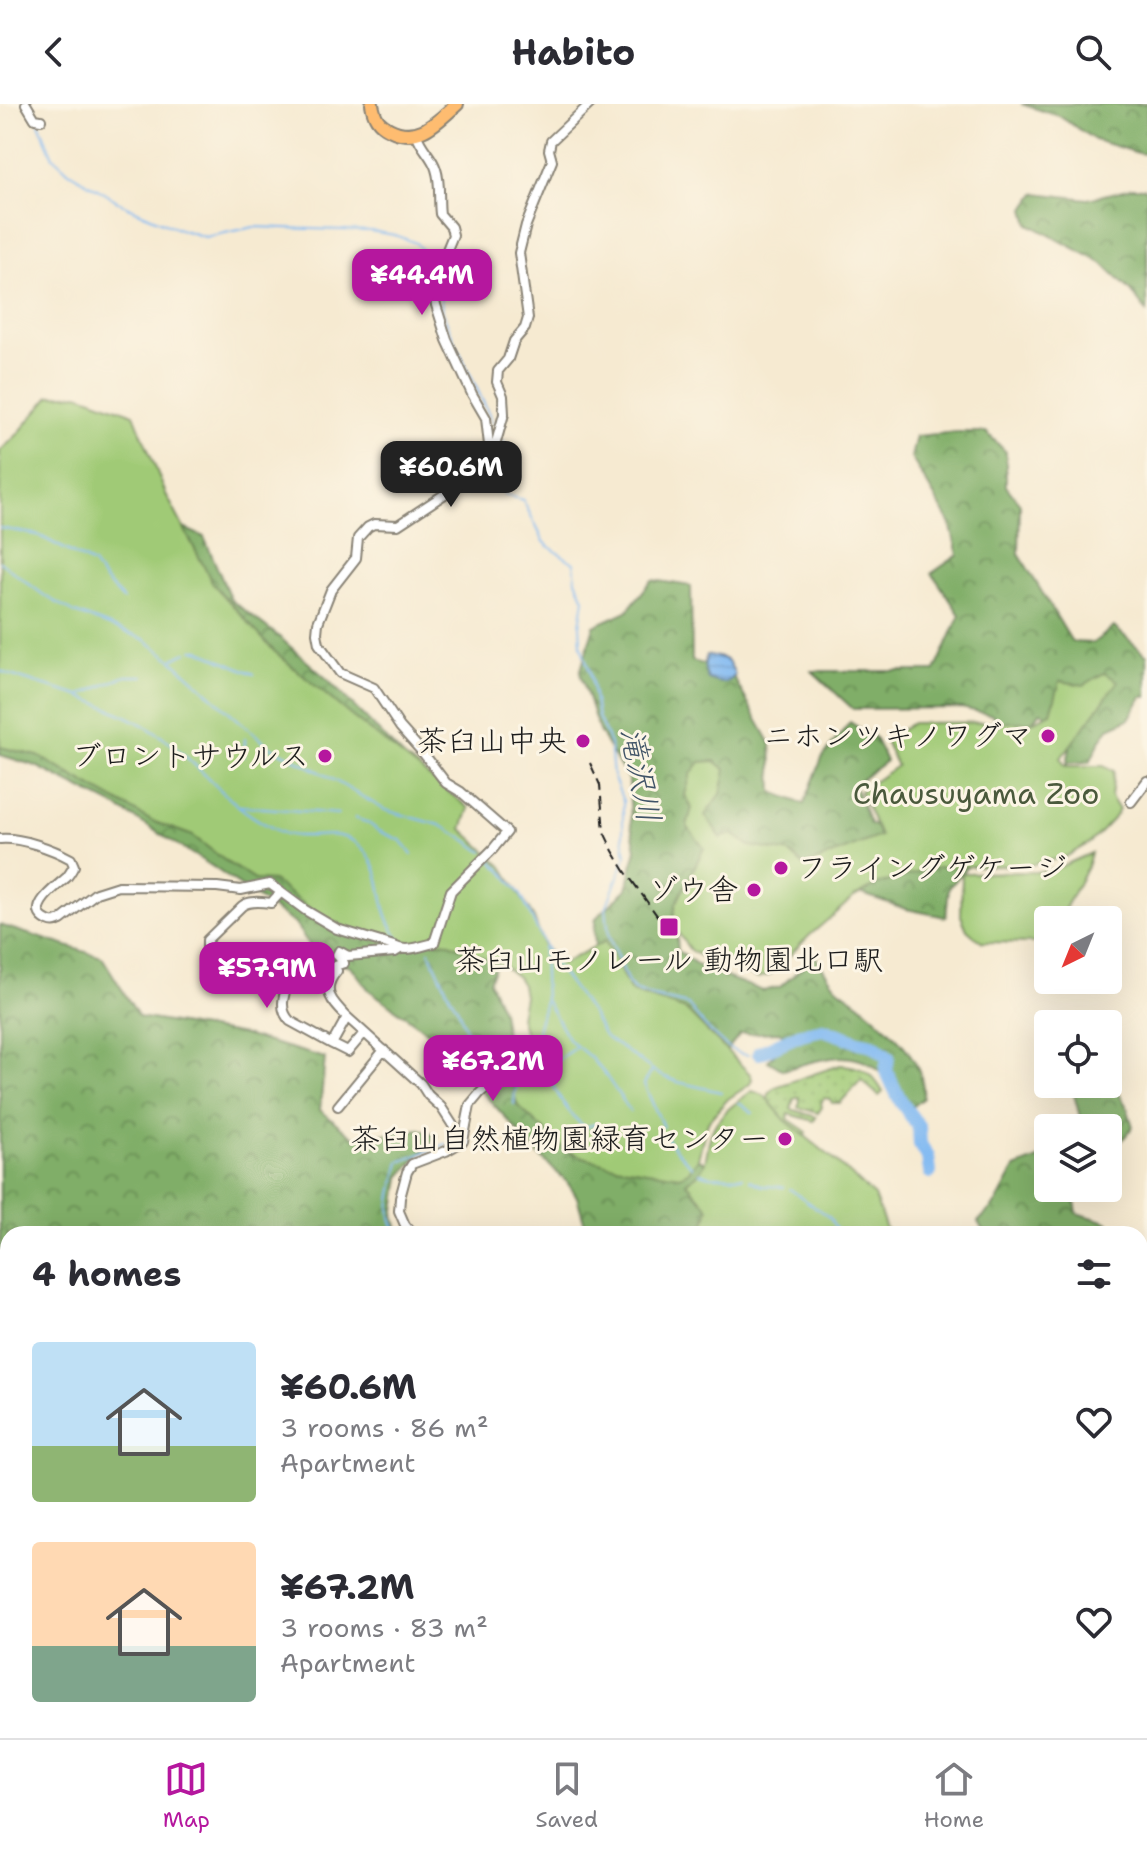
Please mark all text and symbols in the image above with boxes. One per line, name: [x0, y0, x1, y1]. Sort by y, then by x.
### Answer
text: Habito: [511, 28, 636, 77]
icon: back: [32, 30, 76, 74]
icon: search: [1071, 30, 1115, 74]
pin: ¥44.4M: [357, 249, 487, 317]
text: ¥44.4M: [370, 257, 474, 292]
pin: ¥60.6M: [386, 441, 516, 509]
text: ¥60.6M: [399, 449, 503, 484]
place label: ニホンツキノワグマ: [763, 715, 1032, 756]
place label: 茶臼山中央: [417, 720, 567, 761]
water label: 滝沢川: [611, 724, 672, 826]
marker: ニホンツキノワグマ: [1039, 727, 1057, 745]
marker: 茶臼山中央: [574, 732, 592, 750]
place label: ブロントサウルス: [71, 735, 309, 776]
marker: ブロントサウルス: [316, 747, 334, 765]
park label: Chausuyama Zoo: [853, 773, 1099, 814]
place label: フライングゲケージ: [797, 847, 1066, 888]
marker: フライングゲケージ: [772, 859, 790, 877]
place label: ゾウ舎: [648, 869, 738, 910]
marker: ゾウ舎: [745, 881, 763, 899]
north arrow: [1034, 906, 1122, 994]
map controls: [1034, 906, 1122, 1202]
marker: 茶臼山モノレール 動物園北口駅: [658, 916, 680, 938]
place label: 茶臼山モノレール 動物園北口駅: [455, 939, 883, 980]
pin: ¥57.9M: [202, 942, 332, 1010]
text: ¥57.9M: [217, 950, 317, 985]
button: locate: [1034, 1010, 1122, 1098]
pin: ¥67.2M: [428, 1035, 558, 1103]
text: ¥67.2M: [442, 1043, 544, 1078]
button: layers: [1034, 1114, 1122, 1202]
place label: 茶臼山自然植物園緑育センター: [350, 1118, 769, 1159]
marker: 茶臼山自然植物園緑育センター: [776, 1130, 794, 1148]
text: 4 homes: [32, 1251, 181, 1297]
icon: filters: [1072, 1252, 1116, 1296]
text: ¥60.6M: [280, 1364, 417, 1410]
icon: home: [96, 1374, 192, 1470]
icon: heart: [1072, 1400, 1116, 1444]
text: 3 rooms · 86 m²: [280, 1410, 489, 1445]
text: Apartment: [280, 1445, 416, 1480]
text: ¥67.2M: [280, 1564, 414, 1610]
icon: home: [96, 1574, 192, 1670]
icon: heart: [1072, 1600, 1116, 1644]
text: 3 rooms · 83 m²: [280, 1610, 488, 1645]
text: Apartment: [280, 1645, 416, 1680]
tab: Map: [163, 1757, 210, 1834]
tab: Saved: [536, 1757, 598, 1834]
tab: Home: [924, 1757, 984, 1834]

